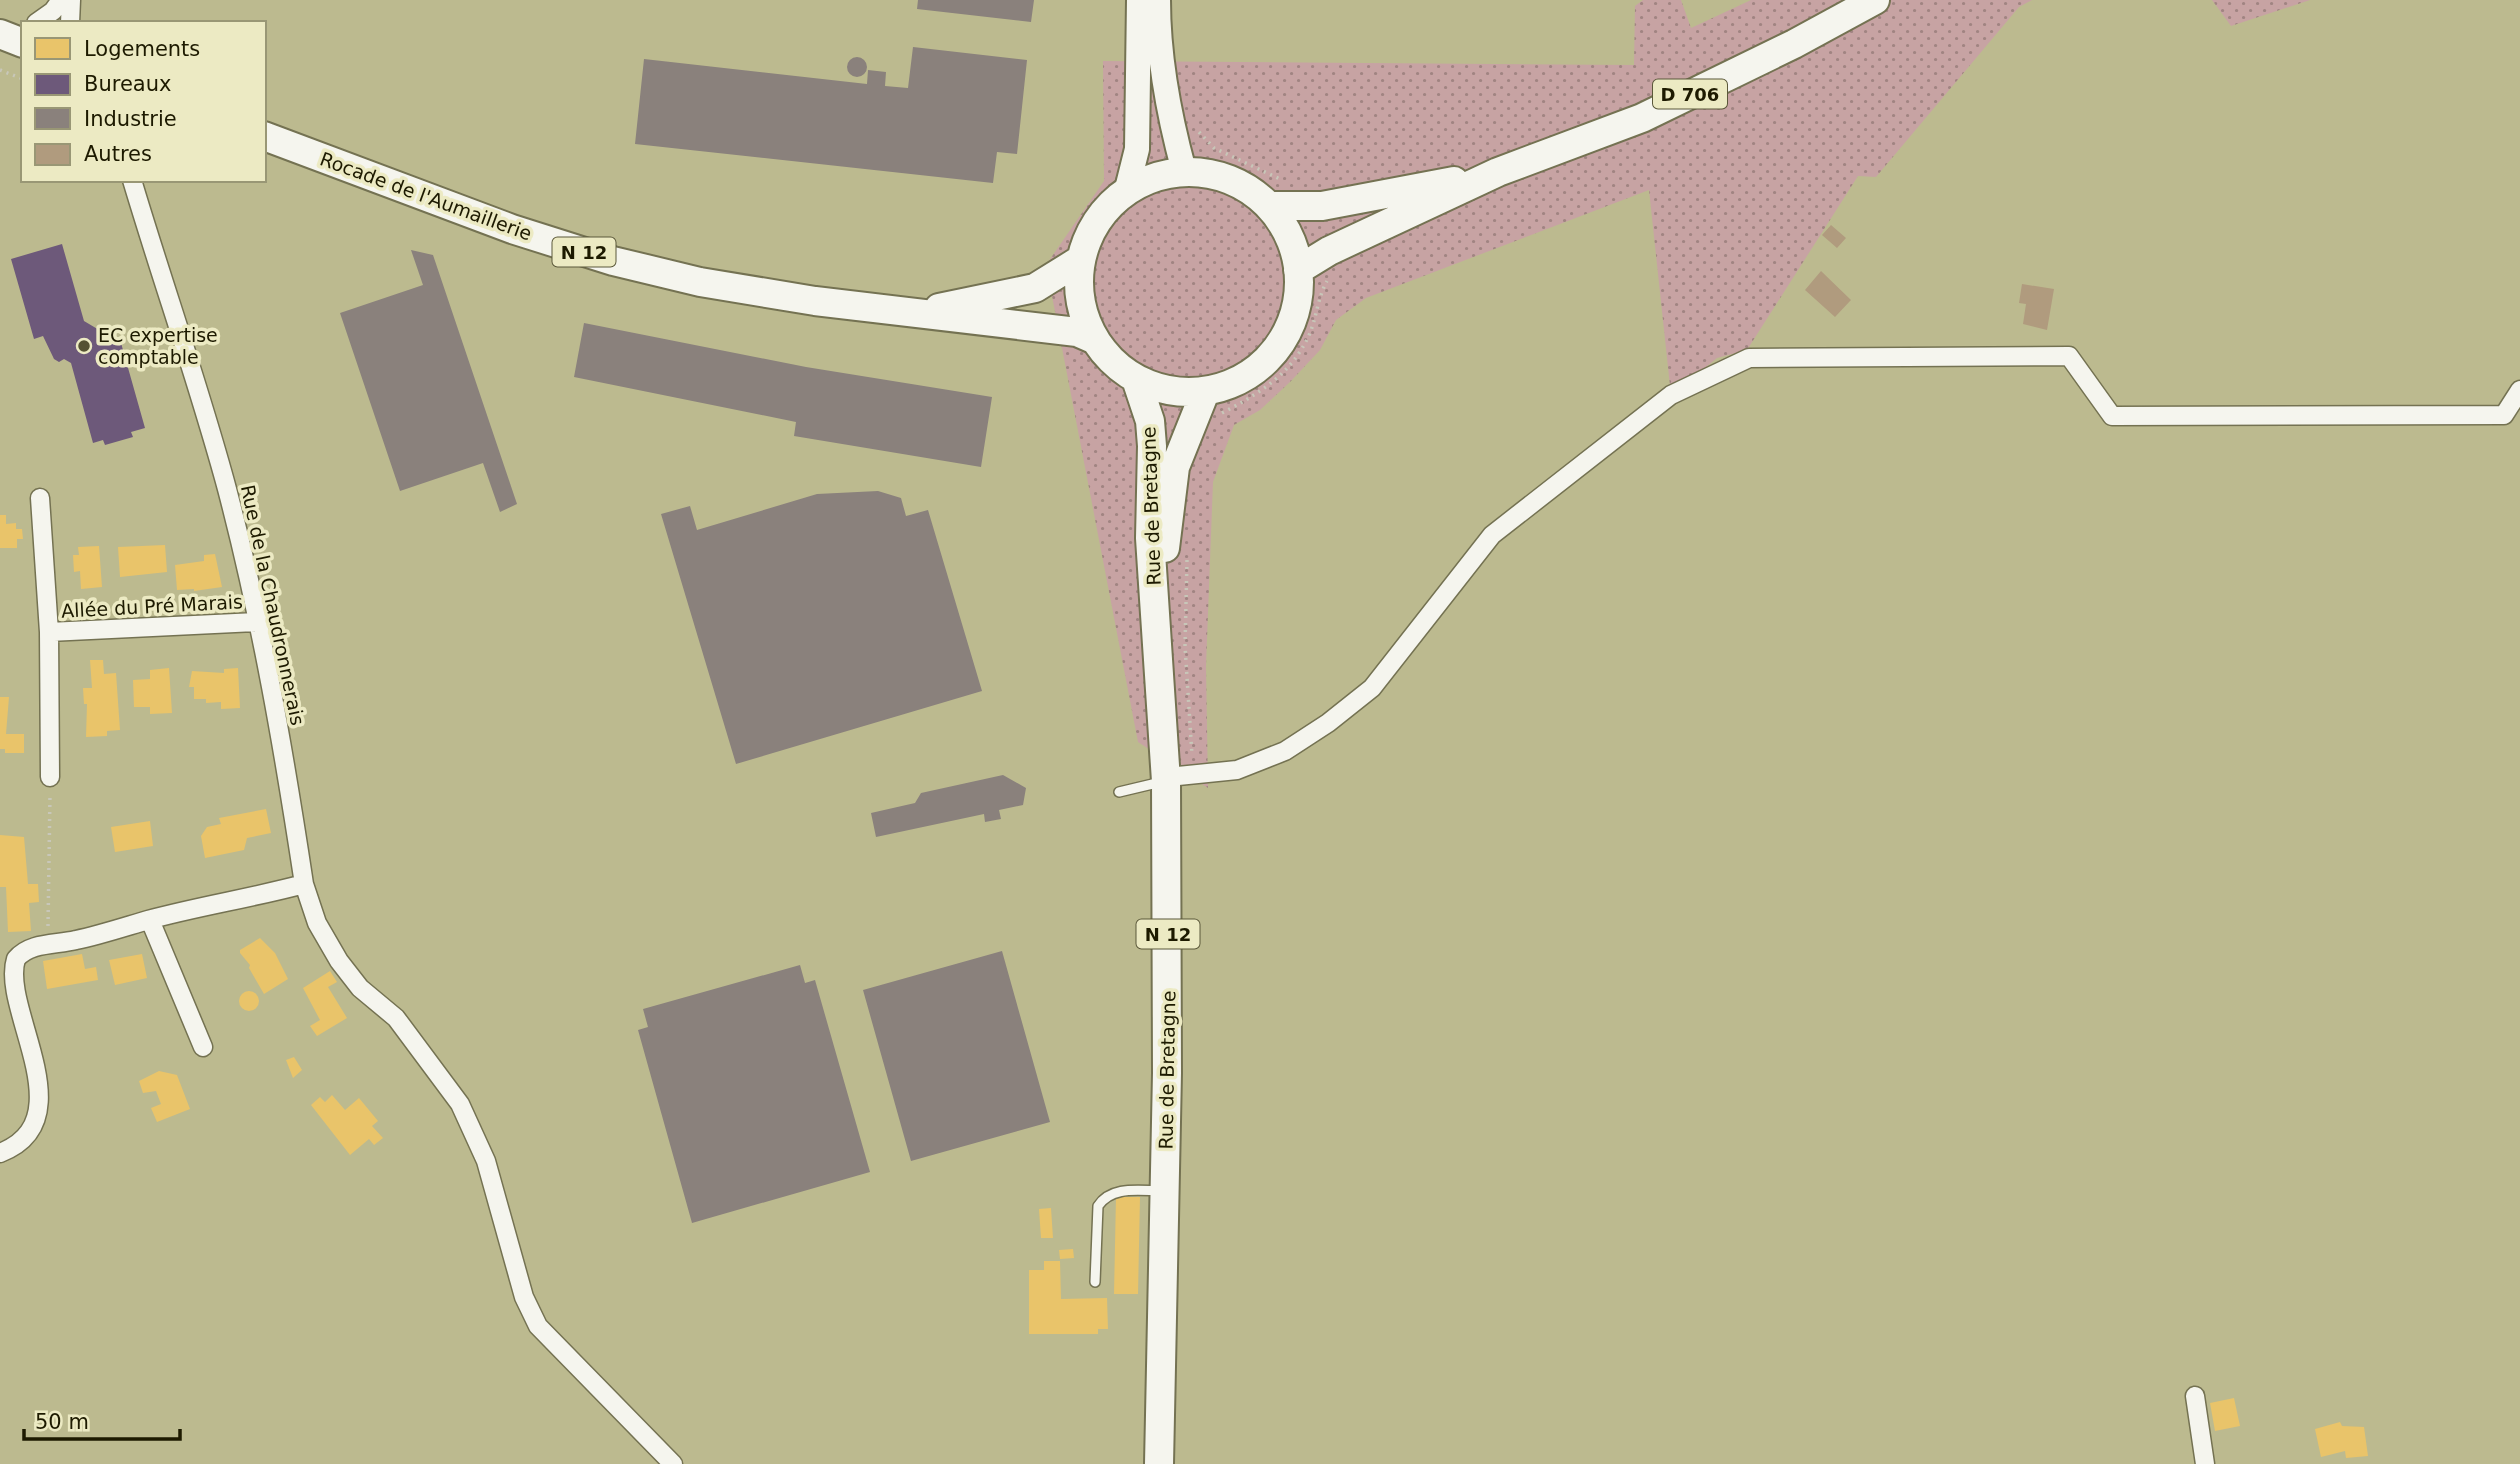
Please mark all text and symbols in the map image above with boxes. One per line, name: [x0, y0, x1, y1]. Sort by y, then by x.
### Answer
legend: [21, 21, 266, 182]
text: Logements: [84, 37, 200, 61]
text: Bureaux: [84, 72, 171, 96]
road number: D 706: [1653, 80, 1727, 108]
text: Industrie: [84, 107, 177, 131]
text: Autres: [84, 142, 152, 166]
street label: Rocade de l'Aumaillerie: [317, 147, 535, 245]
road number: N 12: [552, 238, 616, 266]
place label: EC expertise comptable: [98, 324, 218, 368]
marker: EC expertise comptable: [76, 338, 92, 354]
street label: Rue de Bretagne: [1137, 426, 1165, 586]
street label: Rue de la Chaudronnerais: [237, 483, 309, 727]
street label: Allée du Pré Marais: [61, 590, 243, 622]
road number: N 12: [1136, 919, 1200, 948]
street label: Rue de Bretagne: [1155, 990, 1179, 1150]
scale bar: [24, 1398, 180, 1442]
text: 50 m: [35, 1410, 89, 1434]

